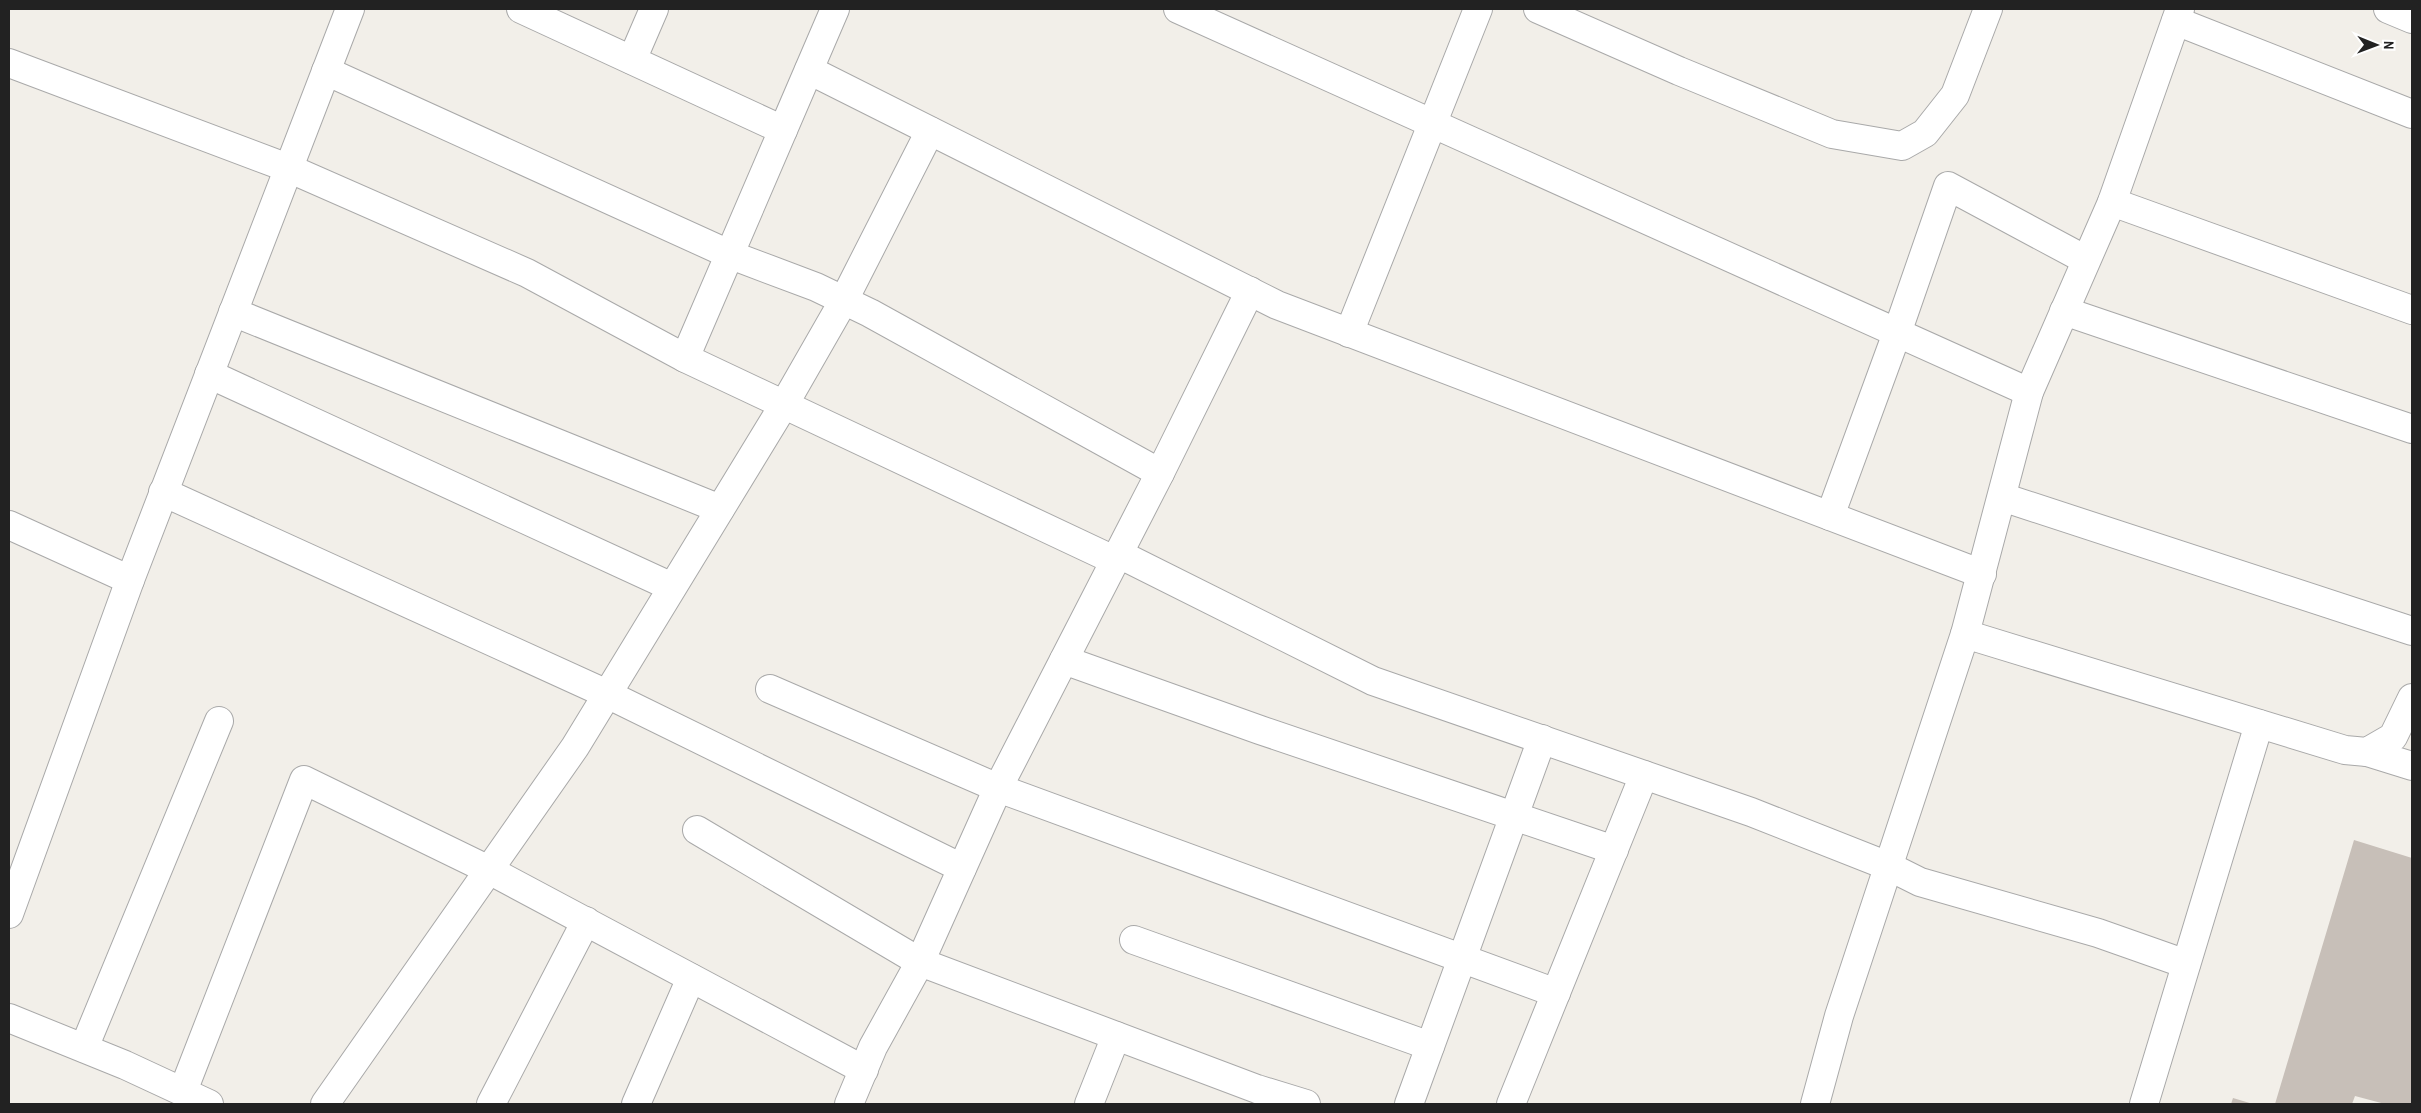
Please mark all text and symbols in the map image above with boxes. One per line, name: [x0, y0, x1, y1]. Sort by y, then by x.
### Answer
north arrow: [2351, 20, 2401, 70]
text: N: [2380, 41, 2398, 50]

